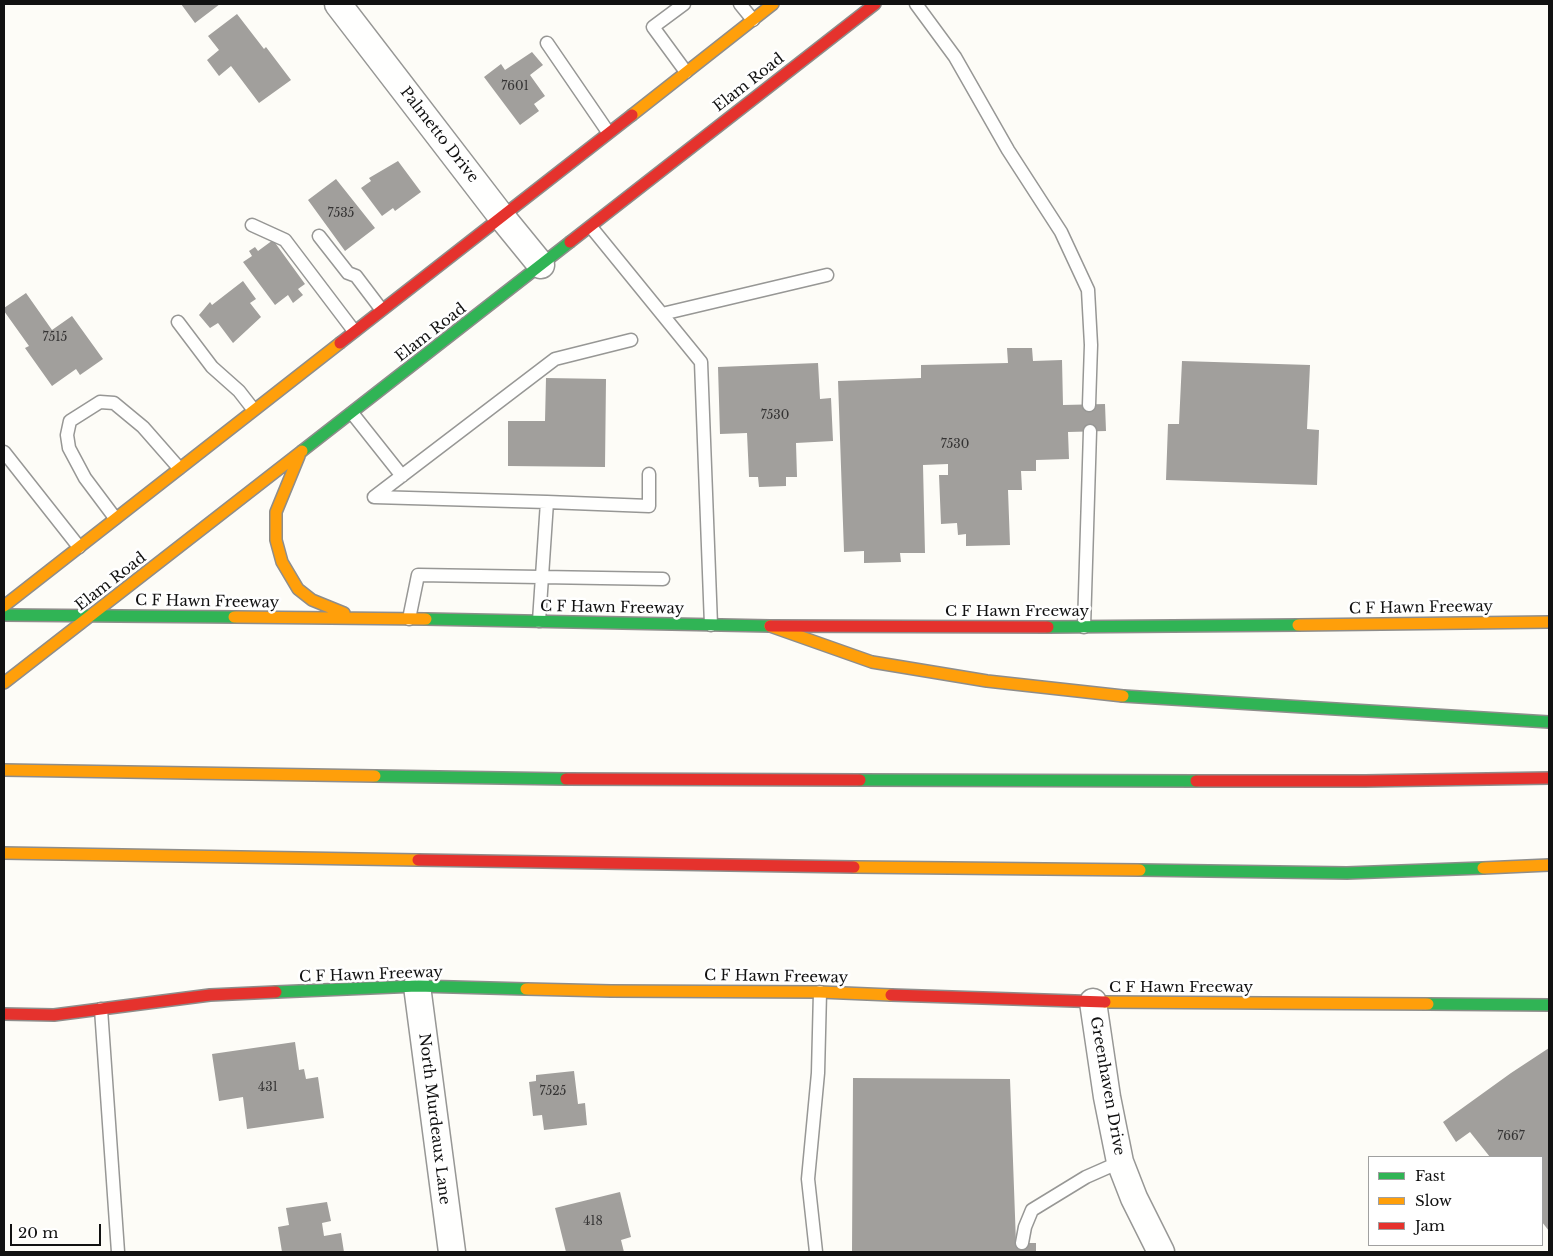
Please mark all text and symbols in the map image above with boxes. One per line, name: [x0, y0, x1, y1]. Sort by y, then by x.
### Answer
street label: Elam Road: [710, 50, 788, 116]
house number: 7601: [501, 80, 529, 94]
street label: Palmetto Drive: [396, 84, 482, 186]
house number: 7535: [328, 207, 354, 221]
street label: Elam Road: [392, 300, 470, 366]
house number: 7515: [43, 331, 67, 345]
house number: 7530: [761, 409, 789, 423]
house number: 7530: [941, 438, 969, 452]
street label: Elam Road: [72, 549, 150, 615]
street label: C F Hawn Freeway: [135, 592, 279, 612]
street label: C F Hawn Freeway: [540, 598, 684, 618]
street label: C F Hawn Freeway: [1349, 598, 1493, 618]
street label: C F Hawn Freeway: [945, 603, 1089, 621]
street label: C F Hawn Freeway: [299, 963, 443, 987]
street label: C F Hawn Freeway: [704, 967, 848, 987]
street label: C F Hawn Freeway: [1109, 979, 1253, 997]
street label: Greenhaven Drive: [1086, 1015, 1128, 1157]
street label: North Murdeaux Lane: [415, 1032, 453, 1206]
house number: 431: [258, 1081, 278, 1095]
house number: 7525: [540, 1085, 566, 1099]
house number: 7667: [1497, 1130, 1525, 1144]
legend: [1368, 1156, 1543, 1246]
text: Fast: [1415, 1166, 1445, 1185]
text: Slow: [1415, 1191, 1452, 1210]
scale bar: [12, 1214, 104, 1246]
house number: 418: [583, 1215, 603, 1229]
text: Jam: [1415, 1216, 1445, 1235]
text: 20 m: [18, 1223, 58, 1242]

